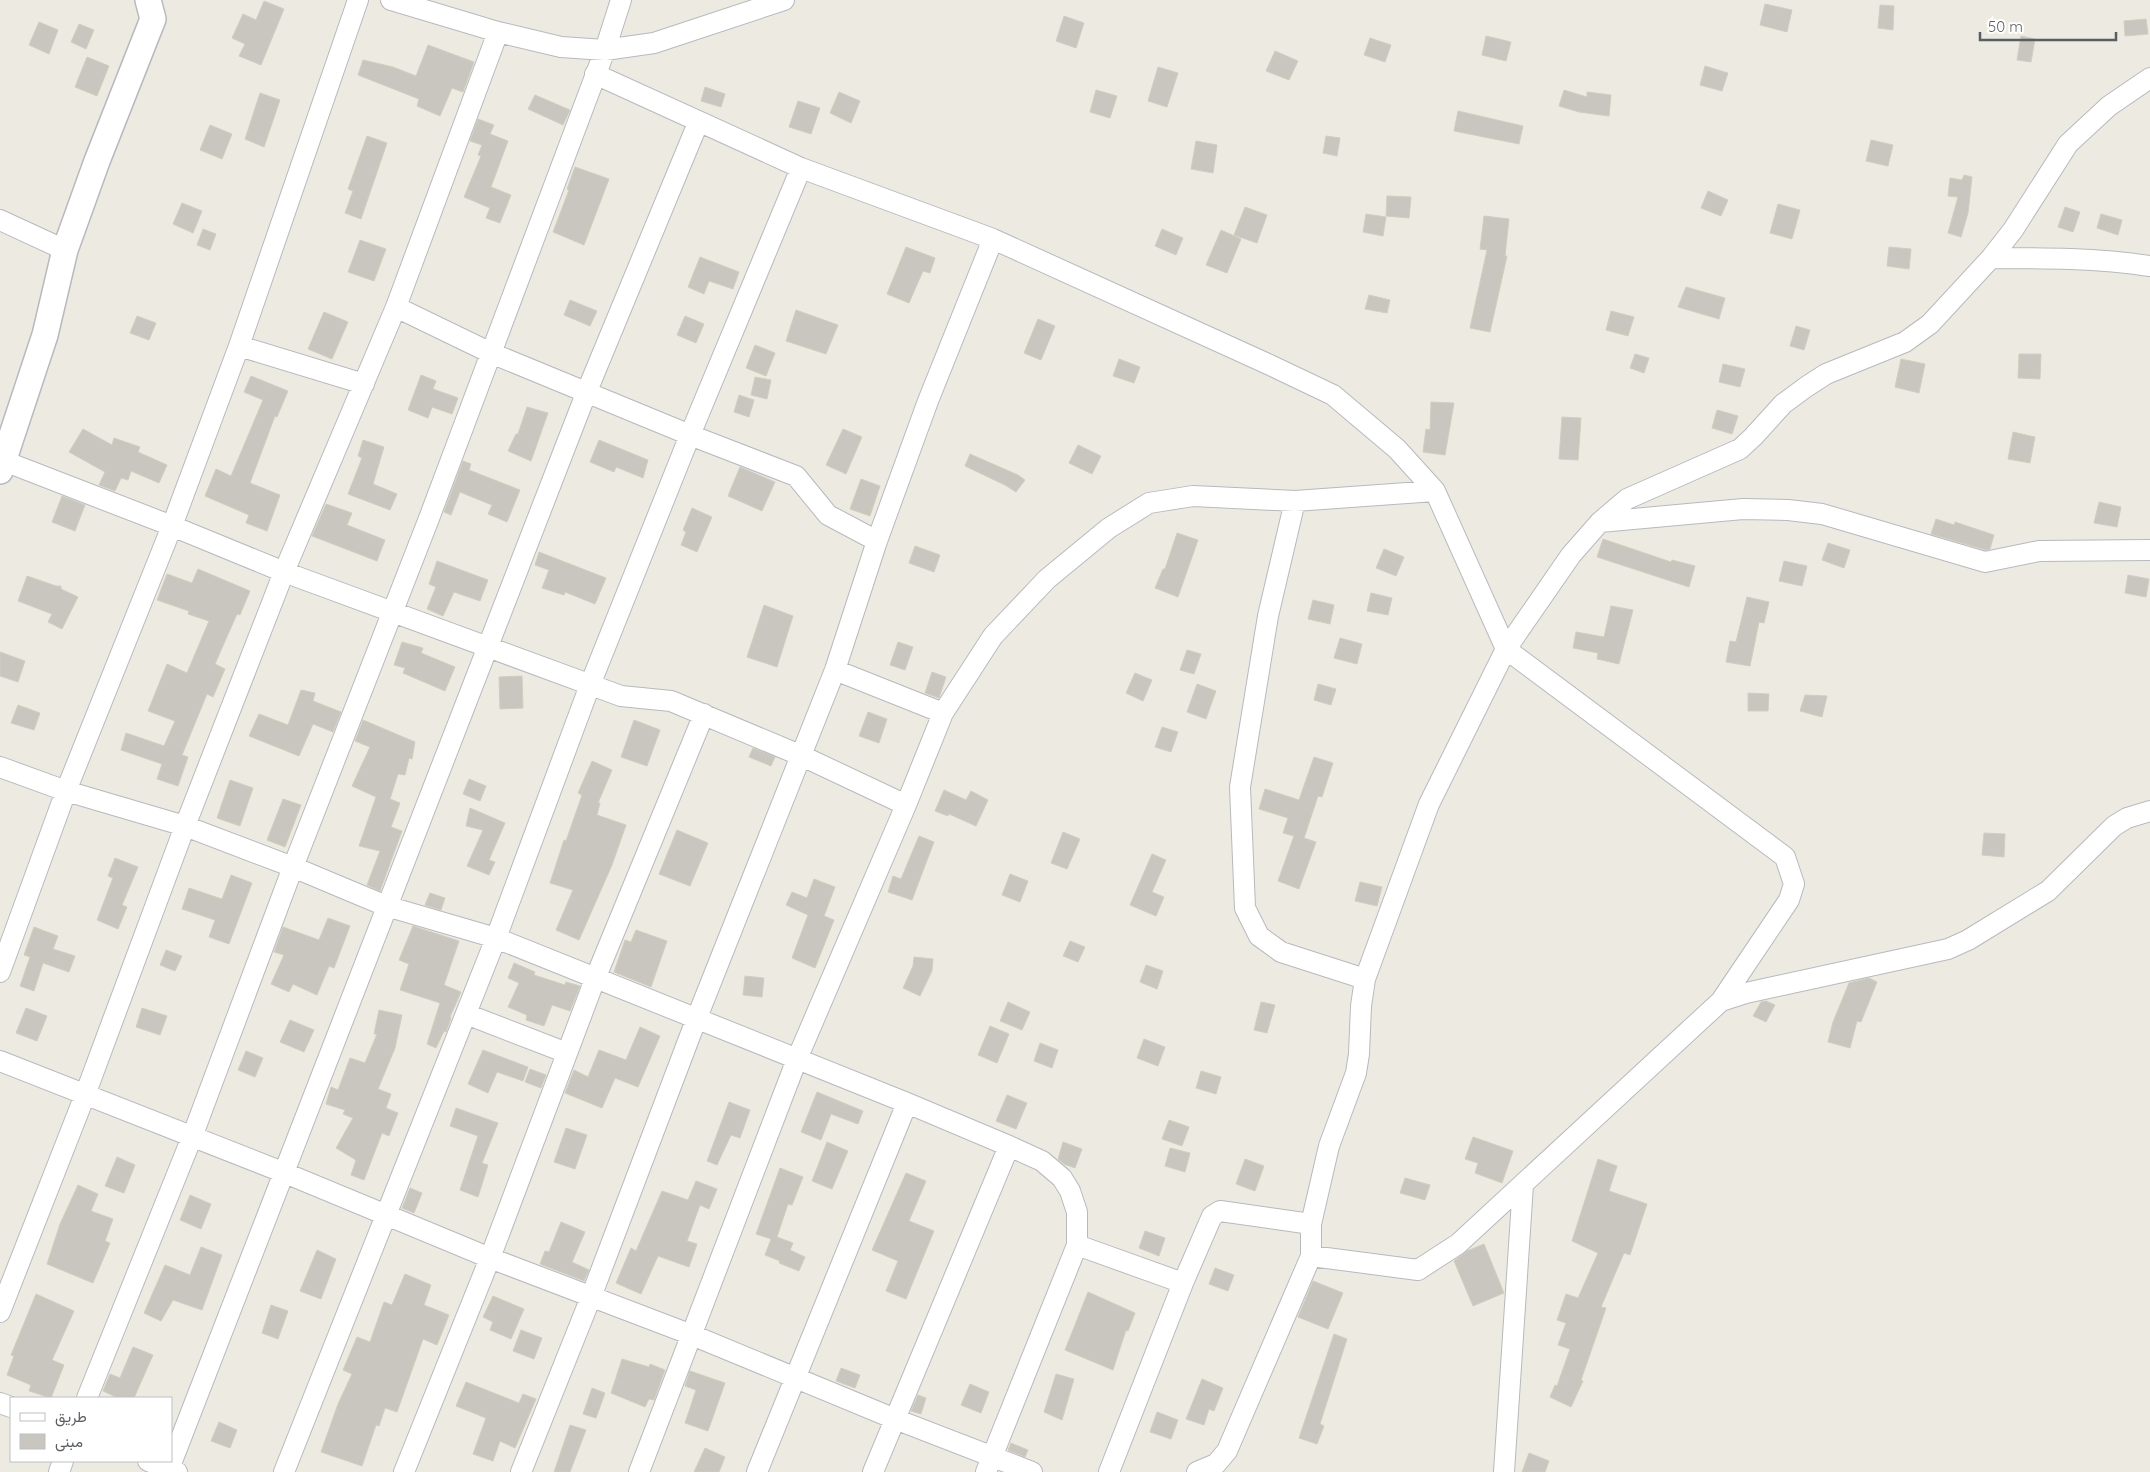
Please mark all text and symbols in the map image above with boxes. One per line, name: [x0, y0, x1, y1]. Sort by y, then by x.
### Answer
scale bar: [1980, 10, 2116, 42]
text: 50 m: [1988, 17, 2023, 36]
legend: [10, 1397, 172, 1462]
text: طريق: [55, 1407, 87, 1427]
text: مبنى: [55, 1432, 83, 1452]

